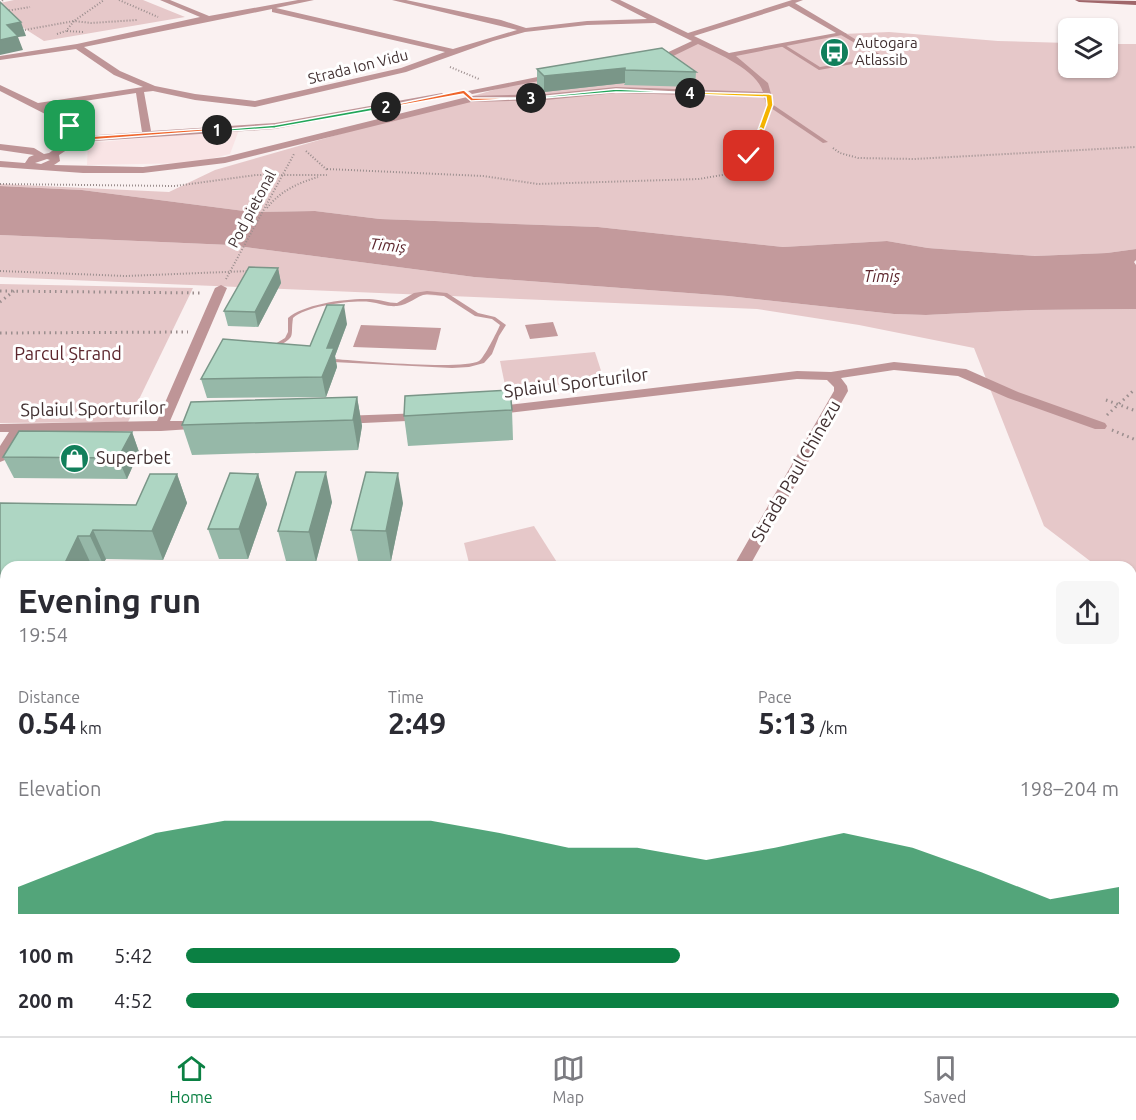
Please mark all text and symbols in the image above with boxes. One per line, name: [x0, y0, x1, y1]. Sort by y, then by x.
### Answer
map controls: [1058, 18, 1118, 78]
button: layers: [1058, 18, 1118, 78]
place label: Autogara Atlassib: [855, 34, 918, 68]
bus stop icon: Autogara Atlassib: [818, 36, 850, 68]
street label: Strada Ion Vidu: [306, 46, 410, 87]
pin: 4: [675, 78, 705, 108]
pin: 3: [516, 83, 546, 113]
text: 4: [685, 84, 695, 102]
text: 3: [526, 89, 536, 107]
pin: 2: [371, 92, 401, 122]
text: 2: [381, 98, 391, 116]
pin: [44, 100, 95, 151]
icon: arrive: [53, 109, 86, 142]
pin: 1: [202, 115, 232, 145]
text: 1: [212, 121, 222, 139]
pin: [723, 130, 774, 181]
icon: check: [732, 139, 765, 172]
street label: Pod pietonal: [224, 167, 279, 250]
water label: Timiș: [369, 234, 407, 256]
water label: Timiș: [864, 267, 901, 285]
park label: Parcul Ștrand: [14, 343, 122, 363]
street label: Splaiul Sporturilor: [503, 363, 649, 401]
street label: Strada Paul Chinezu: [746, 396, 844, 545]
street label: Splaiul Sporturilor: [20, 397, 166, 419]
shop icon: Superbet: [59, 442, 91, 474]
place label: Superbet: [96, 447, 171, 467]
button: share: [1056, 581, 1119, 644]
text: Evening run: [18, 582, 201, 619]
text: 19:54: [18, 623, 68, 646]
text: Distance: [18, 688, 80, 706]
text: Time: [388, 688, 424, 706]
text: Pace: [758, 688, 792, 706]
text: 0.54: [18, 706, 76, 740]
text: 2:49: [388, 706, 446, 740]
text: 5:13: [758, 706, 816, 740]
text: km: [76, 719, 102, 737]
text: /km: [816, 719, 848, 737]
text: Elevation: [18, 777, 101, 800]
text: 198–204 m: [1020, 777, 1119, 800]
text: 100 m: [18, 944, 74, 967]
text: 5:42: [114, 944, 153, 967]
text: 200 m: [18, 989, 74, 1012]
text: 4:52: [114, 989, 153, 1012]
tab: Home: [170, 1052, 213, 1106]
tab: Map: [552, 1052, 585, 1106]
tab: Saved: [924, 1052, 966, 1106]

